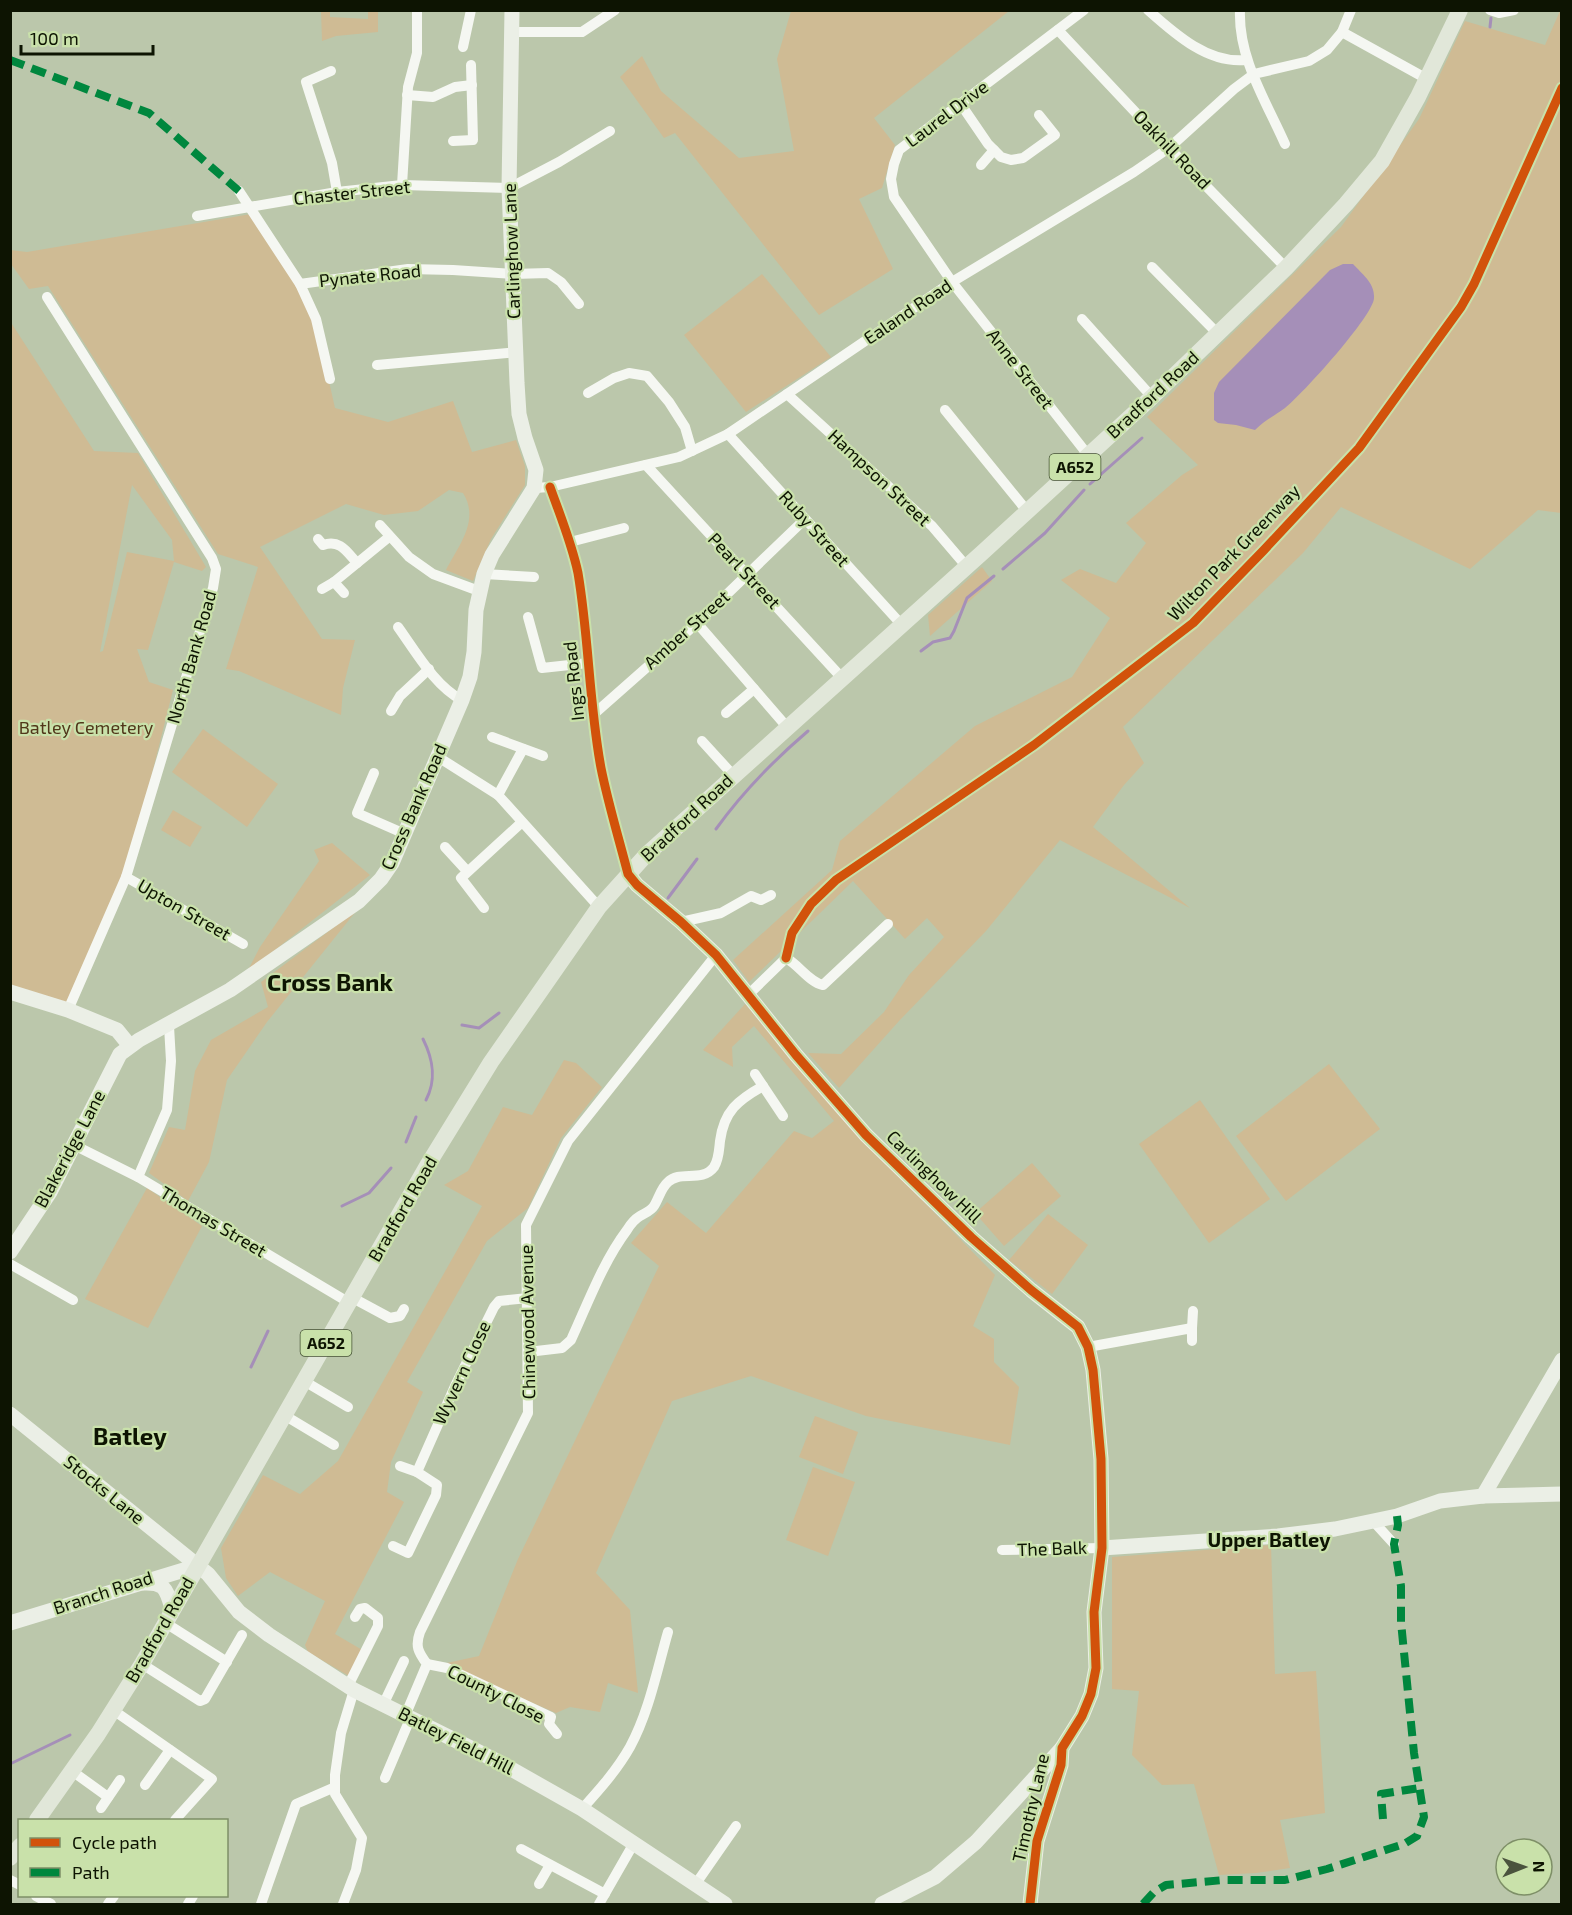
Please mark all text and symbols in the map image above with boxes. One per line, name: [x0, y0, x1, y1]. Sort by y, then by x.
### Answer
scale bar: [21, 18, 153, 56]
text: 100 m: [30, 27, 79, 49]
street label: Laurel Drive: [901, 75, 992, 151]
street label: Oakhill Road: [1129, 105, 1216, 194]
street label: Chaster Street: [292, 175, 411, 209]
street label: Carlinghow Lane: [498, 183, 524, 319]
street label: Pynate Road: [318, 259, 422, 291]
street label: Ealand Road: [859, 274, 956, 349]
street label: Anne Street: [983, 324, 1059, 413]
street label: Bradford Road: [1102, 346, 1203, 443]
street label: Hampson Street: [824, 424, 936, 530]
road number: A652: [1050, 454, 1100, 480]
street label: Wilton Park Greenway: [1162, 479, 1304, 625]
street label: Ruby Street: [775, 486, 855, 571]
street label: Pearl Street: [704, 528, 786, 613]
street label: Amber Street: [639, 585, 734, 673]
street label: North Bank Road: [162, 588, 221, 726]
street label: Ings Road: [558, 640, 588, 722]
park label: Batley Cemetery: [19, 716, 154, 738]
street label: Cross Bank Road: [375, 740, 451, 873]
street label: Bradford Road: [636, 769, 737, 866]
street label: Upton Street: [134, 874, 235, 945]
district label: Cross Bank: [267, 967, 394, 996]
street label: Blakeridge Lane: [29, 1086, 109, 1211]
street label: Carlinghow Hill: [882, 1125, 987, 1228]
street label: Bradford Road: [363, 1152, 441, 1265]
street label: Thomas Street: [156, 1181, 271, 1262]
street label: Chinewood Avenue: [515, 1244, 539, 1400]
street label: Wyvern Close: [427, 1317, 495, 1428]
road number: A652: [300, 1330, 352, 1356]
district label: Batley: [93, 1421, 167, 1450]
street label: Stocks Lane: [60, 1450, 149, 1528]
district label: Upper Batley: [1208, 1527, 1331, 1552]
street label: The Balk: [1017, 1536, 1087, 1560]
street label: Branch Road: [50, 1566, 155, 1618]
street label: Bradford Road: [120, 1573, 198, 1686]
street label: County Close: [444, 1659, 549, 1727]
street label: Batley Field Hill: [395, 1702, 518, 1779]
street label: Timothy Lane: [1007, 1751, 1053, 1864]
legend: [18, 1819, 228, 1897]
text: Cycle path: [72, 1831, 157, 1853]
north arrow: [1494, 1837, 1554, 1897]
text: Path: [72, 1861, 110, 1883]
text: N: [1530, 1861, 1549, 1873]

